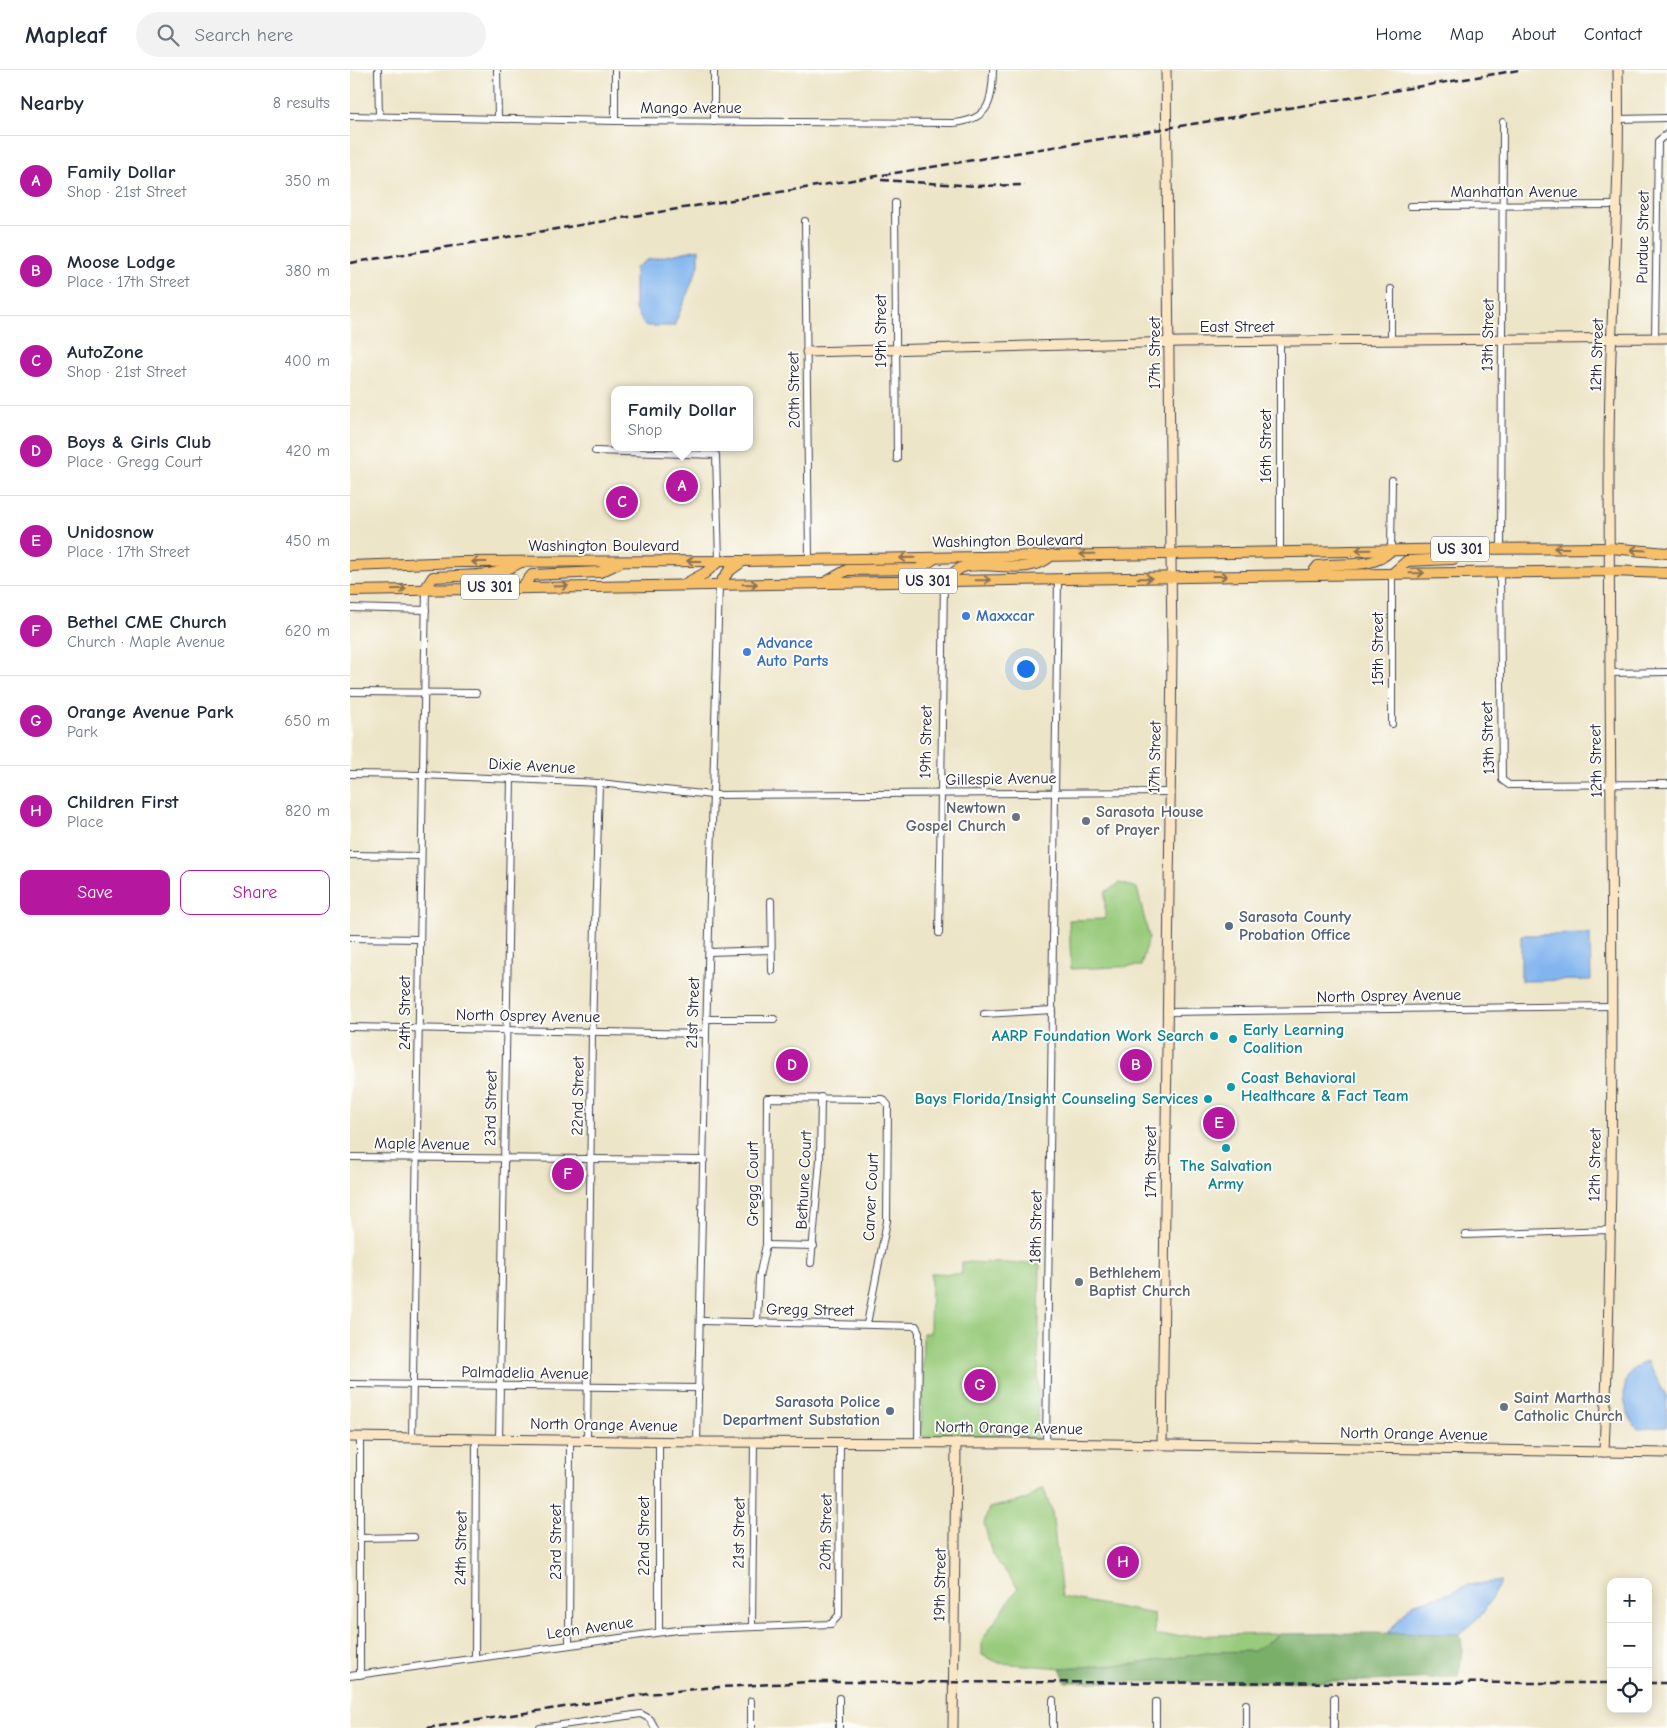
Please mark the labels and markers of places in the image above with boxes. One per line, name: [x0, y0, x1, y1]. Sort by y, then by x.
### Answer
pin: A: [666, 467, 698, 505]
pin: C: [606, 483, 638, 521]
place label: Maxxcar: [976, 607, 1035, 625]
marker: Maxxcar: [960, 610, 972, 622]
place label: Advance Auto Parts: [757, 634, 829, 670]
marker: Advance Auto Parts: [741, 646, 753, 658]
place label: Newtown Gospel Church: [906, 799, 1006, 835]
place label: Sarasota House of Prayer: [1096, 803, 1203, 839]
marker: Newtown Gospel Church: [1010, 811, 1022, 823]
marker: Sarasota House of Prayer: [1080, 815, 1092, 827]
place label: Sarasota County Probation Office: [1239, 908, 1352, 944]
marker: Sarasota County Probation Office: [1223, 920, 1235, 932]
place label: Early Learning Coalition: [1243, 1021, 1345, 1057]
place label: AARP Foundation Work Search: [992, 1027, 1204, 1045]
marker: AARP Foundation Work Search: [1208, 1030, 1220, 1042]
marker: Early Learning Coalition: [1227, 1033, 1239, 1045]
pin: D: [776, 1046, 808, 1084]
pin: B: [1120, 1046, 1152, 1084]
place label: Coast Behavioral Healthcare & Fact Team: [1241, 1069, 1408, 1105]
marker: Coast Behavioral Healthcare & Fact Team: [1225, 1081, 1237, 1093]
place label: Bays Florida/Insight Counseling Services: [915, 1090, 1198, 1108]
marker: Bays Florida/Insight Counseling Services: [1202, 1093, 1214, 1105]
pin: E: [1203, 1104, 1235, 1142]
marker: The Salvation Army: [1220, 1142, 1232, 1154]
pin: F: [552, 1155, 584, 1193]
place label: The Salvation Army: [1180, 1157, 1272, 1193]
place label: Bethlehem Baptist Church: [1089, 1264, 1190, 1300]
marker: Bethlehem Baptist Church: [1073, 1276, 1085, 1288]
pin: G: [964, 1366, 996, 1404]
place label: Saint Marthas Catholic Church: [1514, 1389, 1623, 1425]
place label: Sarasota Police Department Substation: [722, 1393, 880, 1429]
marker: Saint Marthas Catholic Church: [1498, 1401, 1510, 1413]
marker: Sarasota Police Department Substation: [884, 1405, 896, 1417]
pin: H: [1107, 1543, 1139, 1581]

